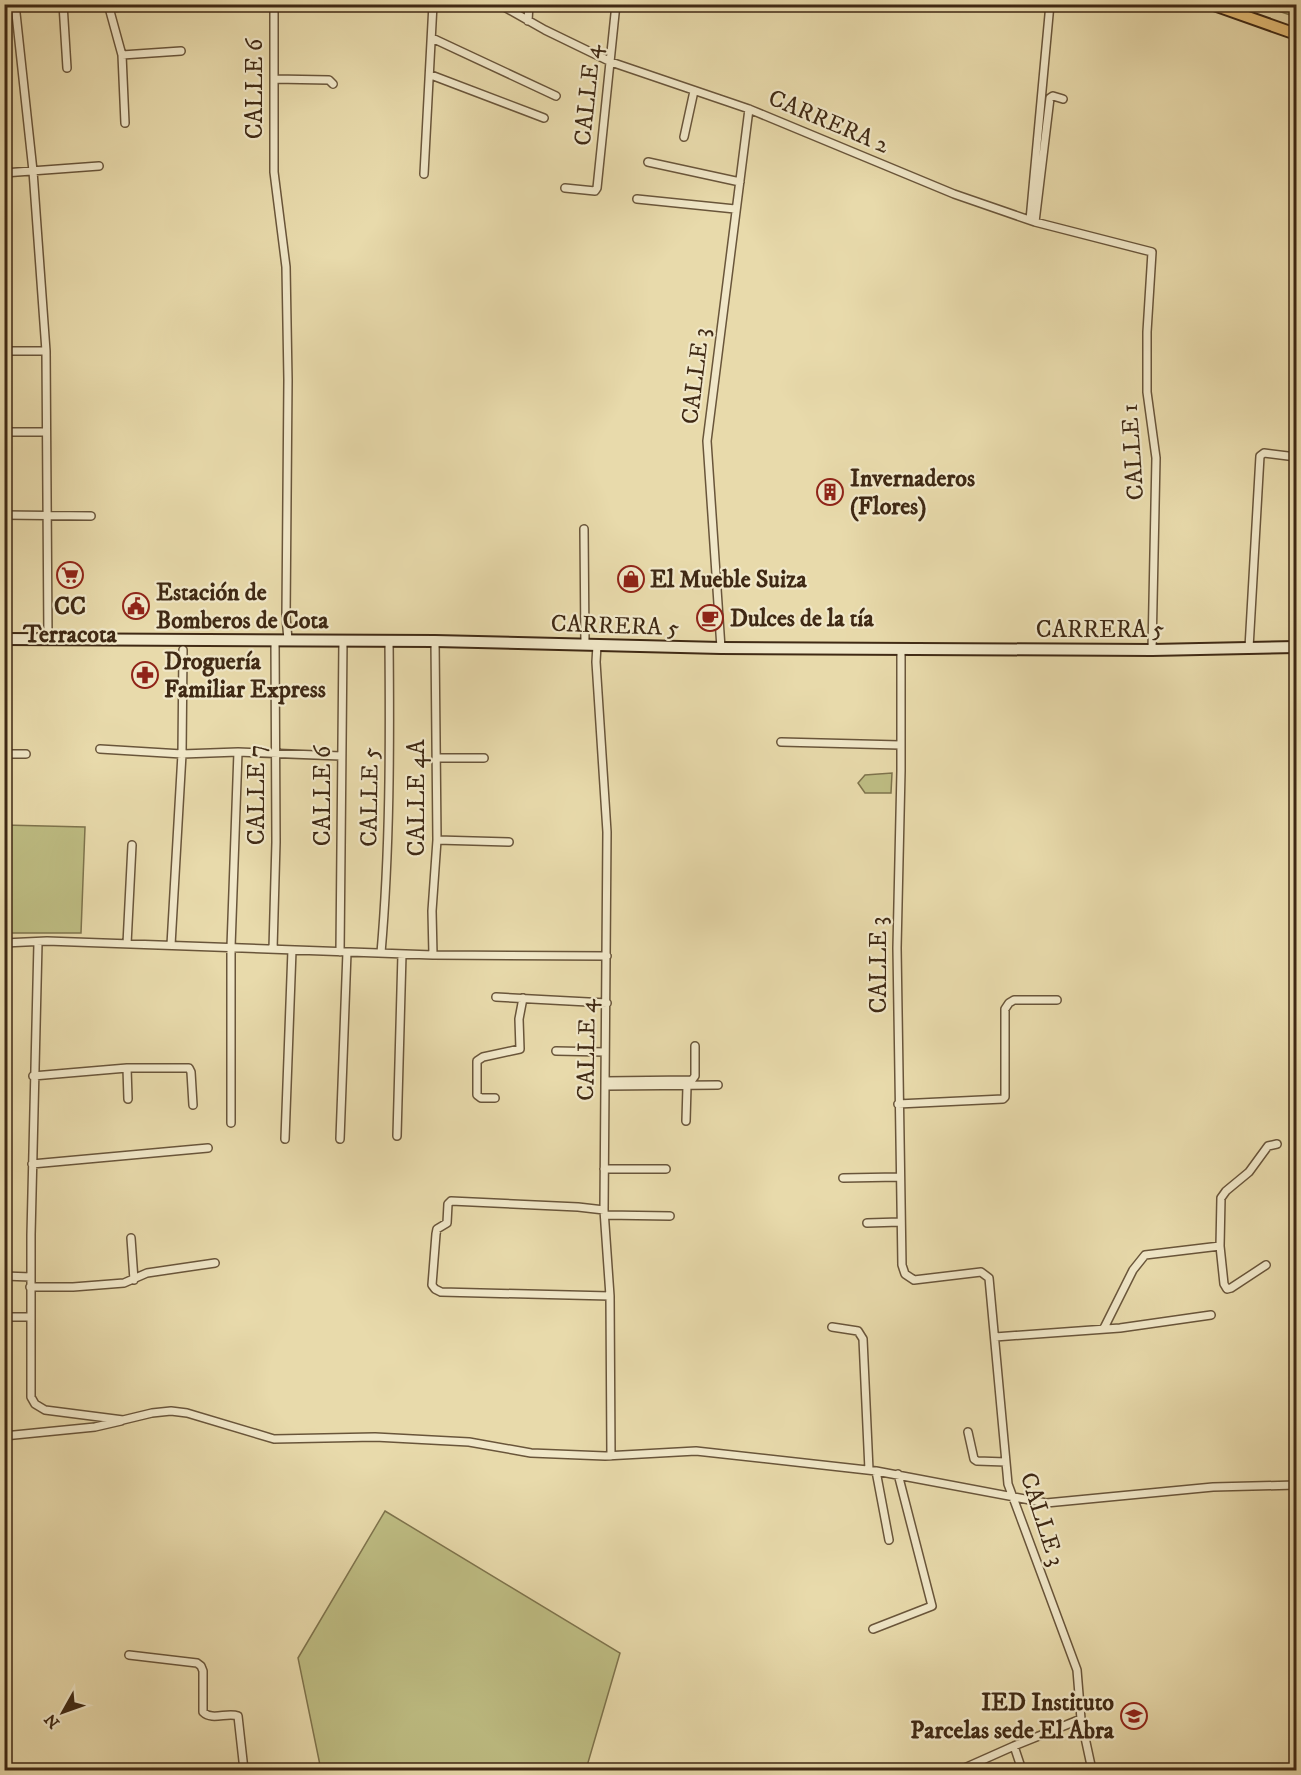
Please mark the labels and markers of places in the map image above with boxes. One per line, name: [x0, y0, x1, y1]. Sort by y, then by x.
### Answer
place label: Invernaderos (Flores): [850, 464, 975, 522]
building icon: Invernaderos (Flores): [815, 477, 845, 507]
supermarket icon: CC Terracota: [55, 560, 85, 590]
shop icon: El Mueble Suiza: [616, 564, 646, 594]
place label: El Mueble Suiza: [650, 565, 808, 595]
place label: Estación de Bomberos de Cota: [156, 578, 329, 636]
public building icon: Estación de Bomberos de Cota: [121, 591, 151, 621]
place label: CC Terracota: [22, 592, 118, 650]
cafe icon: Dulces de la tía: [695, 603, 725, 633]
place label: Dulces de la tía: [730, 604, 875, 634]
place label: Droguería Familiar Express: [164, 647, 326, 705]
pharmacy icon: Droguería Familiar Express: [130, 660, 160, 690]
place label: IED Instituto Parcelas sede El Abra: [910, 1688, 1115, 1746]
school or university icon: IED Instituto Parcelas sede El Abra: [1119, 1701, 1149, 1731]

